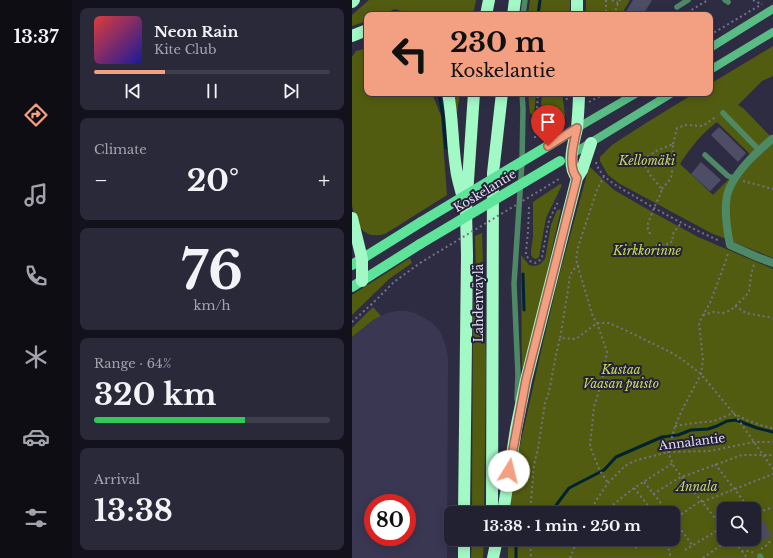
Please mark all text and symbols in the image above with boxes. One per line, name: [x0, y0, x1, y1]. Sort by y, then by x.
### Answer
text: Neon Rain: [154, 22, 238, 41]
text: 230 m: [450, 25, 546, 60]
text: 13:37: [13, 26, 59, 48]
icon: left: [384, 28, 436, 80]
text: Kite Club: [154, 41, 217, 58]
text: Koskelantie: [450, 60, 556, 82]
icon: previous: [122, 80, 144, 102]
icon: pause: [201, 80, 223, 102]
icon: next: [280, 80, 302, 102]
icon: directions: [22, 101, 50, 129]
pin: [531, 105, 565, 146]
icon: arrive: [537, 111, 559, 133]
text: Climate: [94, 141, 147, 158]
park label: Kellomäki: [618, 153, 676, 168]
text: 20°: [187, 162, 239, 199]
street label: Koskelantie: [451, 166, 519, 215]
text: −: [94, 167, 108, 194]
text: +: [318, 167, 330, 194]
icon: music: [22, 181, 50, 209]
text: 76: [181, 239, 243, 303]
park label: Kirkkorinne: [612, 243, 681, 258]
icon: phone: [22, 262, 50, 290]
street label: Lahdenväylä: [471, 263, 486, 342]
text: km/h: [194, 297, 230, 314]
icon: climate: [22, 343, 50, 371]
text: Range · 64%: [94, 355, 171, 372]
park label: Kustaa Vaasan puisto: [583, 362, 659, 391]
text: 320 km: [94, 376, 216, 413]
icon: car: [22, 423, 50, 451]
street label: Annalantie: [657, 430, 726, 453]
position arrow: [488, 450, 530, 492]
text: Arrival: [94, 471, 140, 488]
park label: Annala: [674, 479, 718, 494]
text: 13:38: [94, 492, 173, 529]
speed limit sign: 80: [364, 494, 416, 546]
map controls: [717, 502, 761, 546]
button: search: [717, 502, 761, 546]
icon: filters: [22, 504, 50, 532]
text: 13:38 · 1 min · 250 m: [483, 516, 641, 535]

